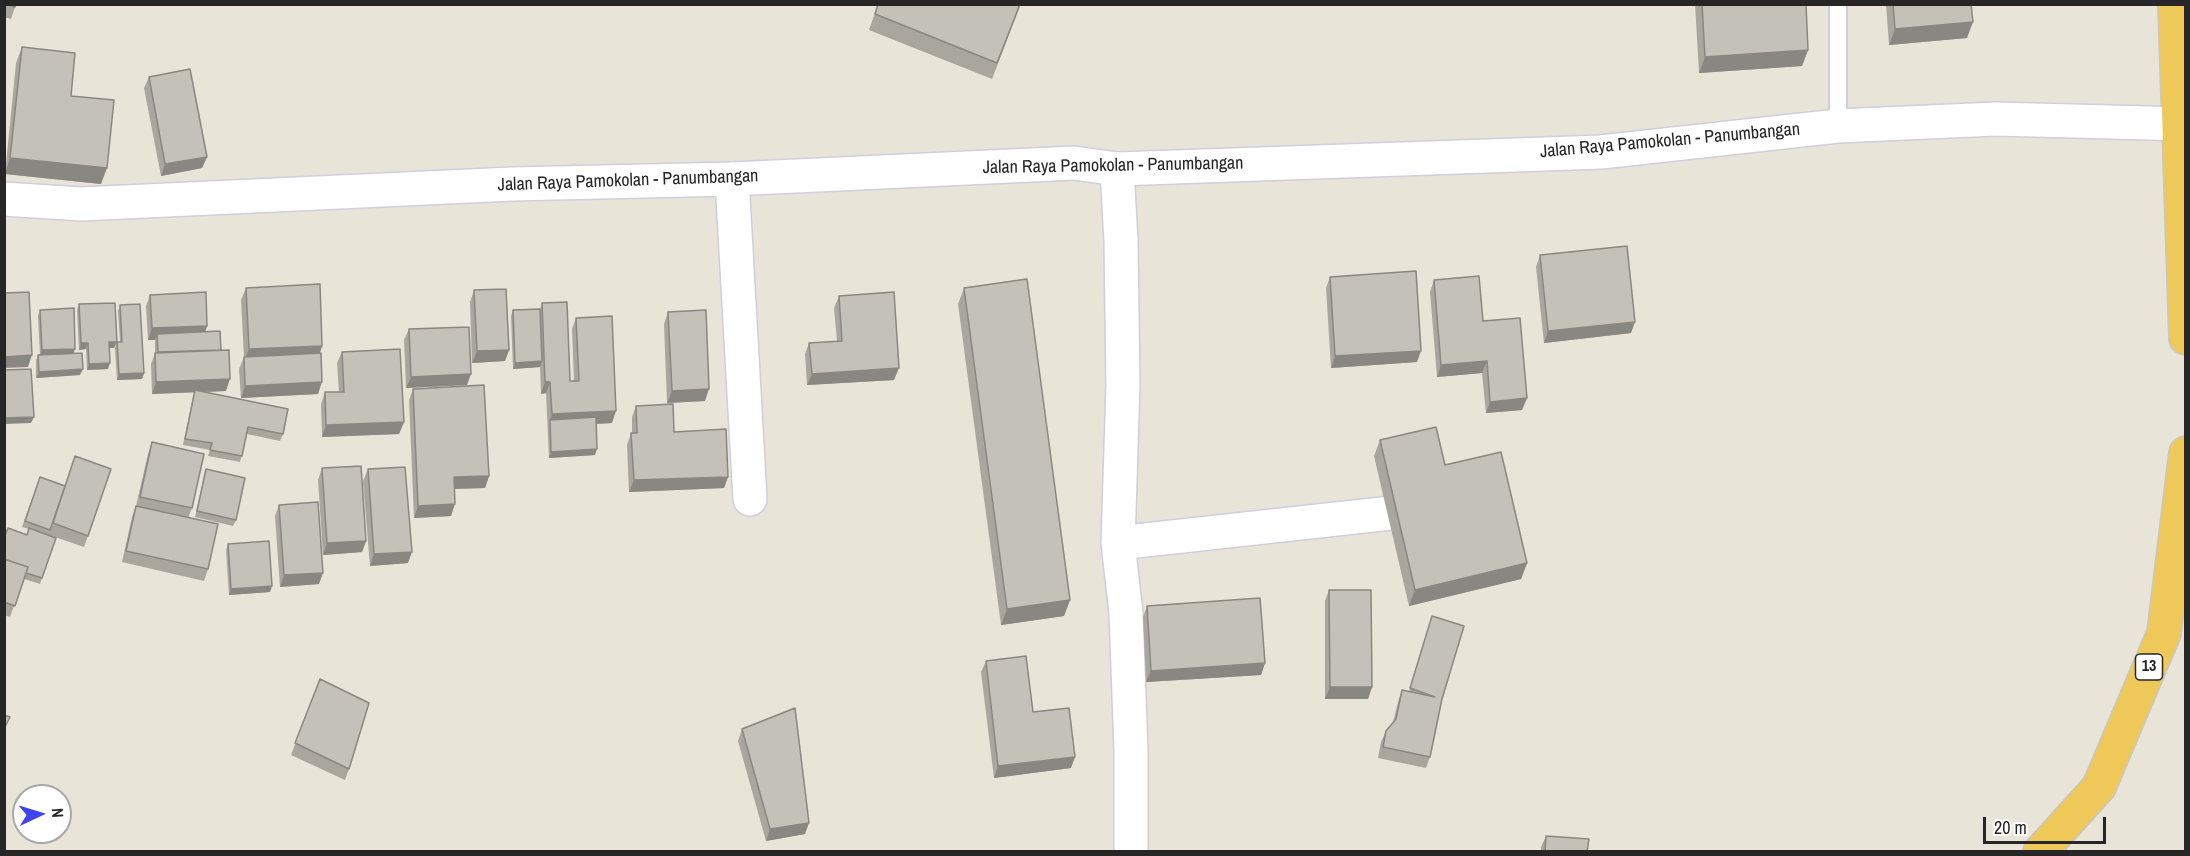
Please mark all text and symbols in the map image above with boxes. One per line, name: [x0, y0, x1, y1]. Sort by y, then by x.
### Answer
street label: Jalan Raya Pamokolan - Panumbangan: [1539, 119, 1801, 163]
street label: Jalan Raya Pamokolan - Panumbangan: [982, 153, 1244, 179]
street label: Jalan Raya Pamokolan - Panumbangan: [497, 166, 759, 196]
road number: 13: [2136, 654, 2162, 680]
north arrow: [12, 784, 72, 844]
scale bar: [1986, 805, 2109, 843]
text: N: [47, 807, 69, 818]
text: 20 m: [1994, 815, 2027, 840]

